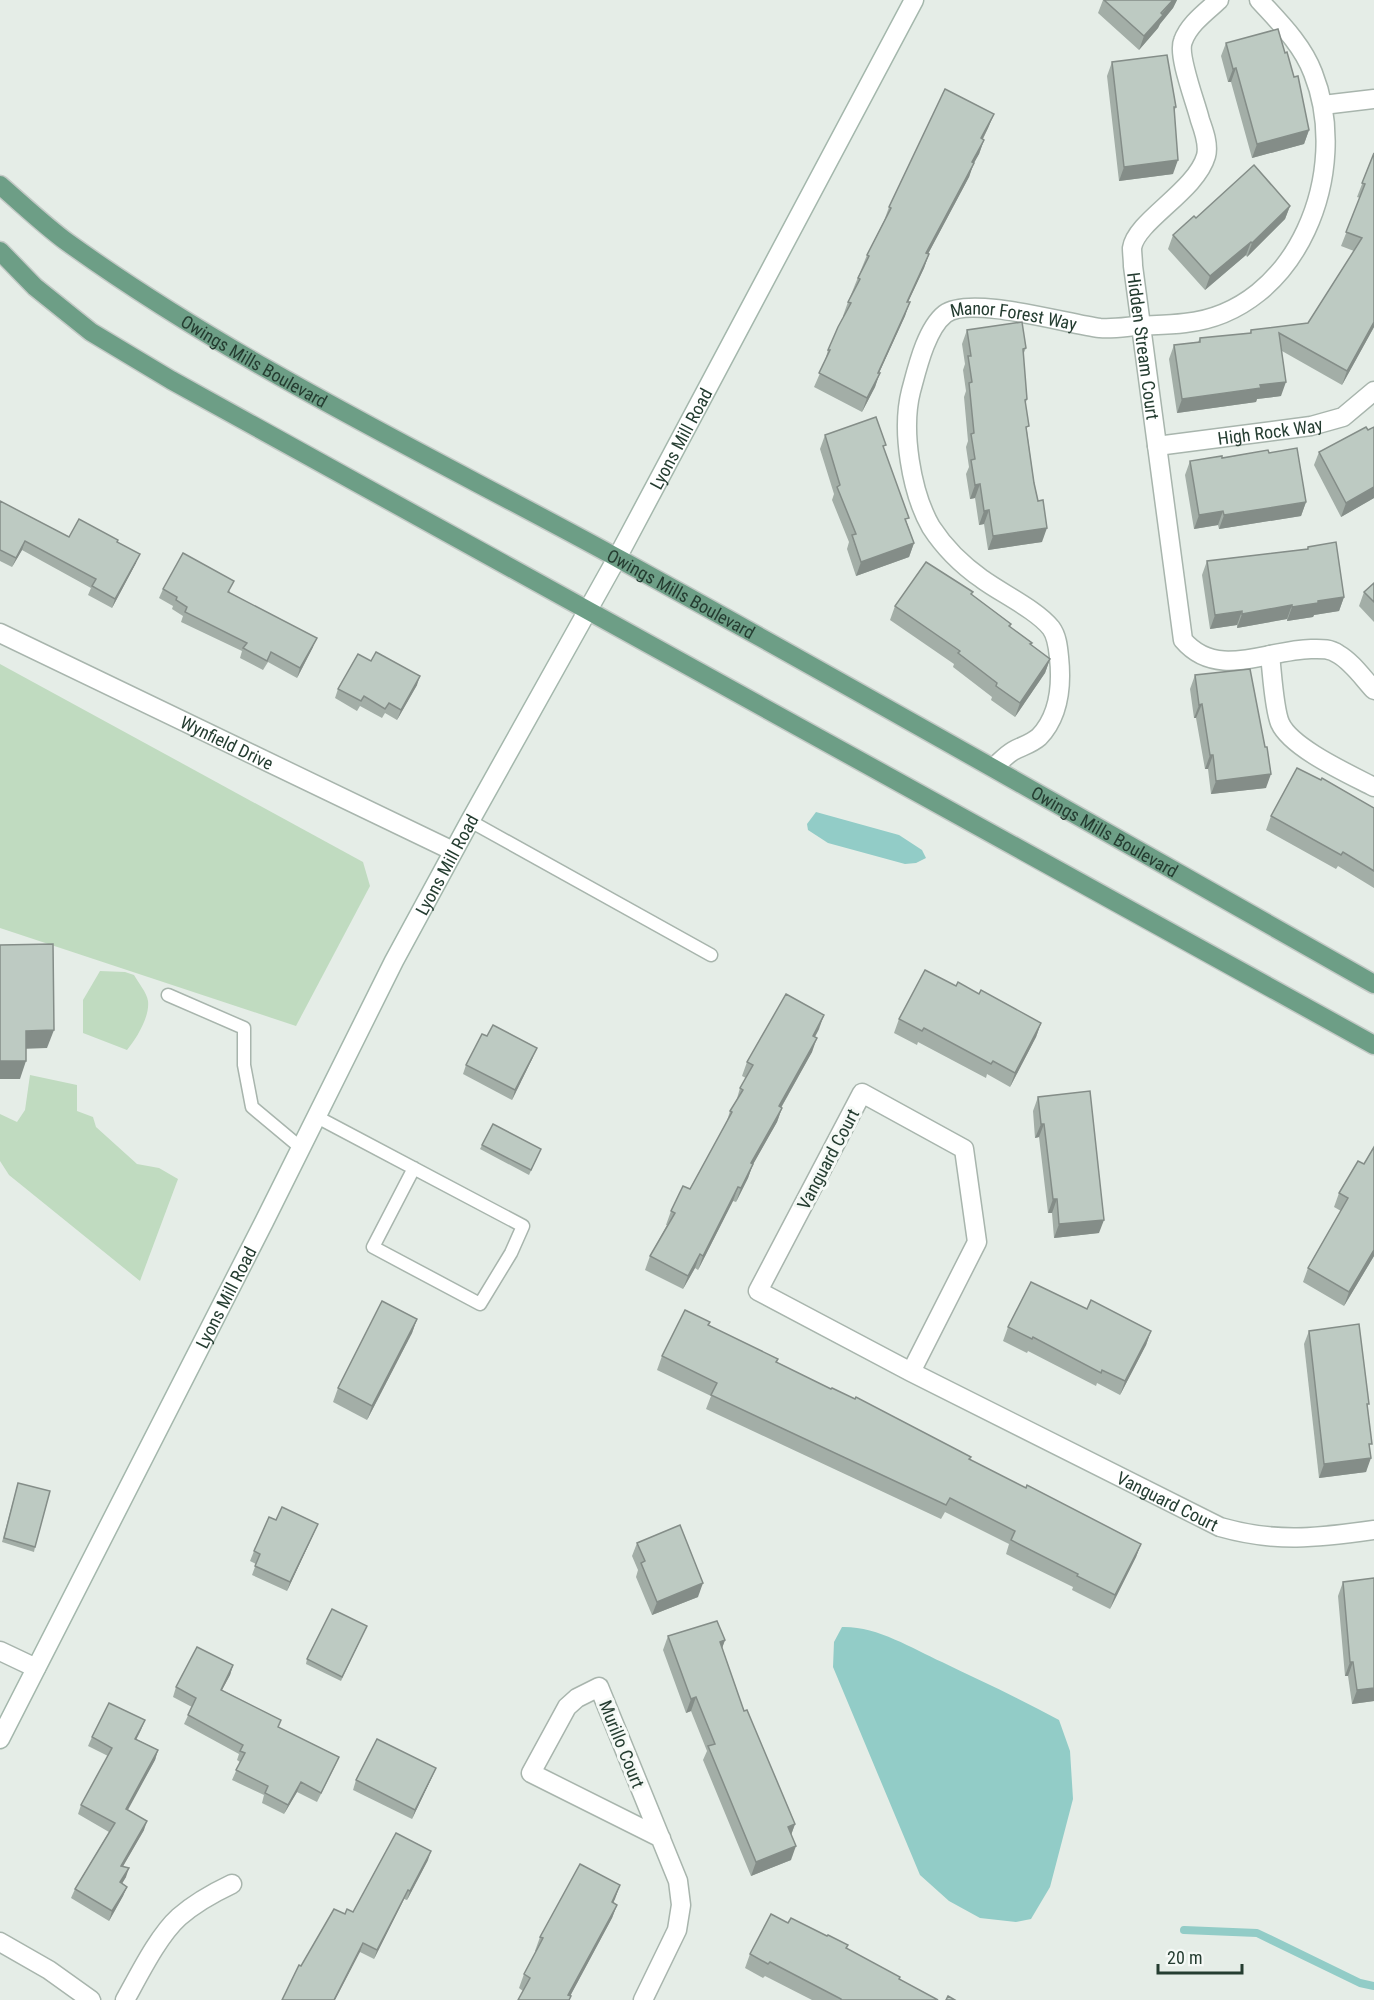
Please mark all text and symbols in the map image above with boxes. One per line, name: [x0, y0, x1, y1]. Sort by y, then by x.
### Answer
street label: Hidden Stream Court: [1123, 271, 1164, 421]
street label: Manor Forest Way: [948, 297, 1079, 334]
street label: Owings Mills Boulevard: [177, 310, 331, 411]
street label: Lyons Mill Road: [645, 385, 716, 493]
street label: High Rock Way: [1216, 413, 1325, 449]
street label: Owings Mills Boulevard: [604, 544, 759, 643]
street label: Wynfield Drive: [177, 711, 277, 773]
street label: Owings Mills Boulevard: [1028, 781, 1182, 881]
street label: Lyons Mill Road: [411, 810, 482, 918]
street label: Vanguard Court: [793, 1105, 863, 1213]
street label: Lyons Mill Road: [191, 1243, 260, 1352]
street label: Vanguard Court: [1113, 1467, 1222, 1535]
street label: Murillo Court: [595, 1697, 649, 1791]
scale bar: [1158, 1937, 1242, 1975]
text: 20 m: [1167, 1947, 1202, 1968]

